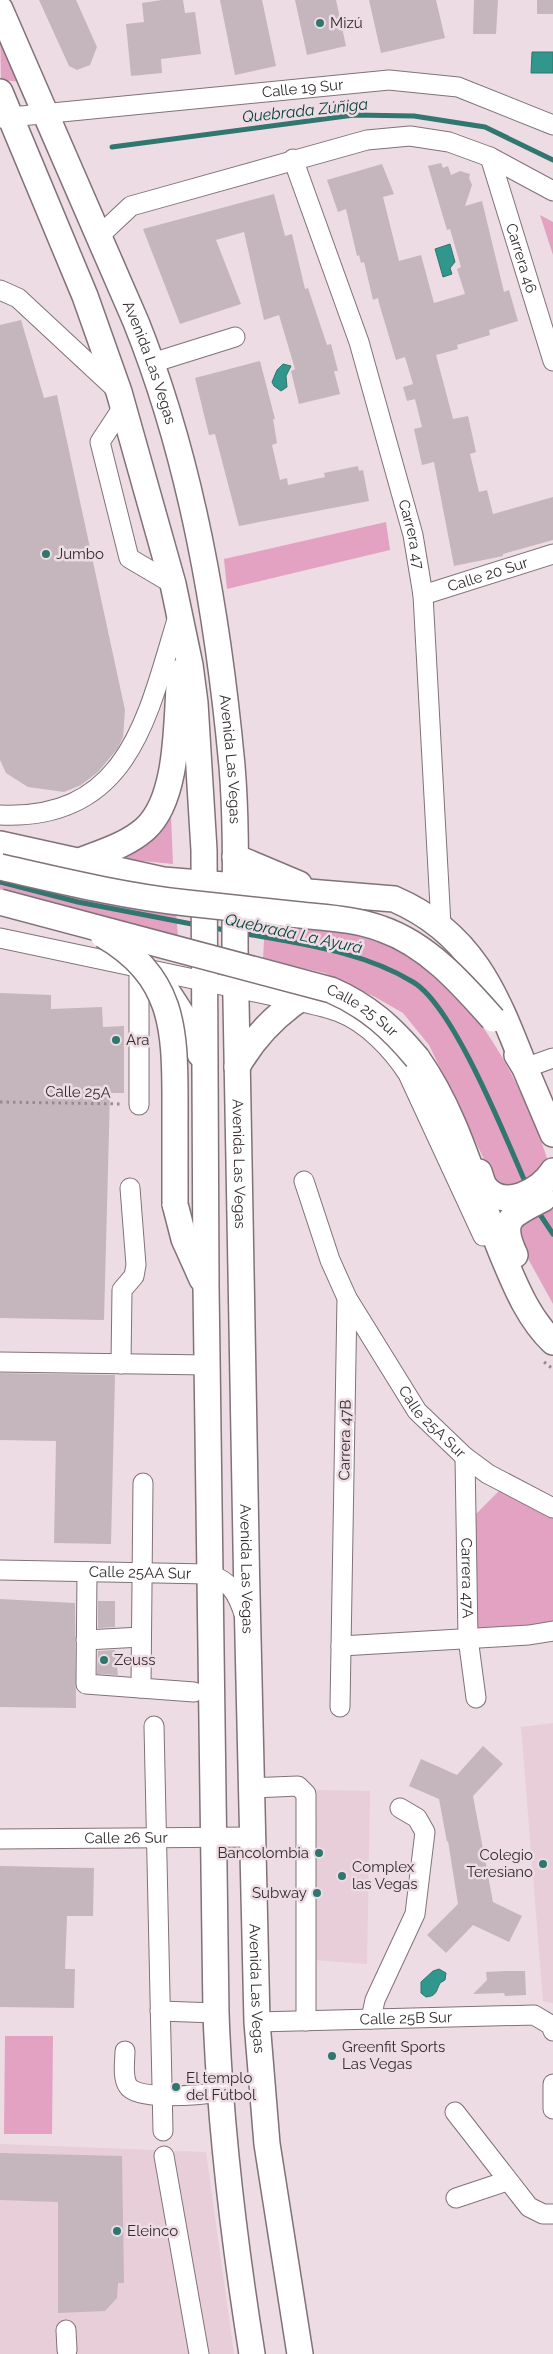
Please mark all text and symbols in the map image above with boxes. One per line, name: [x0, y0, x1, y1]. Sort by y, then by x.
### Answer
place label: Mizú: [330, 14, 363, 32]
marker: Mizú: [314, 17, 326, 29]
street label: Calle 19 Sur: [261, 75, 345, 101]
water label: Quebrada Zúñiga: [241, 94, 369, 127]
street label: Carrera 46: [502, 221, 541, 295]
street label: Avenida Las Vegas: [119, 298, 180, 426]
street label: Carrera 47: [395, 497, 428, 571]
place label: Jumbo: [56, 545, 104, 563]
marker: Jumbo: [40, 548, 52, 560]
street label: Calle 20 Sur: [445, 553, 531, 596]
street label: Avenida Las Vegas: [215, 693, 244, 824]
water label: Quebrada La Ayurá: [223, 910, 365, 957]
street label: Calle 25 Sur: [324, 980, 402, 1041]
place label: Ara: [126, 1031, 150, 1049]
marker: Ara: [110, 1034, 122, 1046]
street label: Calle 25A: [45, 1082, 111, 1102]
street label: Avenida Las Vegas: [228, 1099, 249, 1229]
street label: Calle 25A Sur: [395, 1382, 470, 1462]
street label: Carrera 47B: [335, 1399, 355, 1481]
street label: Avenida Las Vegas: [236, 1504, 257, 1634]
street label: Carrera 47A: [457, 1538, 477, 1618]
street label: Calle 25AA Sur: [89, 1563, 192, 1583]
place label: Zeuss: [114, 1651, 155, 1669]
marker: Zeuss: [98, 1654, 110, 1666]
street label: Calle 26 Sur: [84, 1829, 168, 1847]
place label: Bancolombia: [218, 1844, 309, 1862]
place label: Colegio Teresiano: [467, 1846, 533, 1881]
marker: Bancolombia: [313, 1847, 325, 1859]
place label: Complex las Vegas: [352, 1858, 418, 1893]
marker: Colegio Teresiano: [537, 1858, 549, 1870]
marker: Complex las Vegas: [336, 1870, 348, 1882]
place label: Subway: [252, 1884, 307, 1902]
marker: Subway: [311, 1887, 323, 1899]
street label: Avenida Las Vegas: [245, 1923, 269, 2054]
street label: Calle 25B Sur: [360, 2008, 453, 2028]
place label: Greenfit Sports Las Vegas: [342, 2038, 445, 2073]
marker: Greenfit Sports Las Vegas: [326, 2050, 338, 2062]
place label: El templo del Fútbol: [186, 2069, 257, 2104]
marker: El templo del Fútbol: [170, 2081, 182, 2093]
place label: Eleinco: [127, 2222, 178, 2240]
marker: Eleinco: [111, 2225, 123, 2237]

